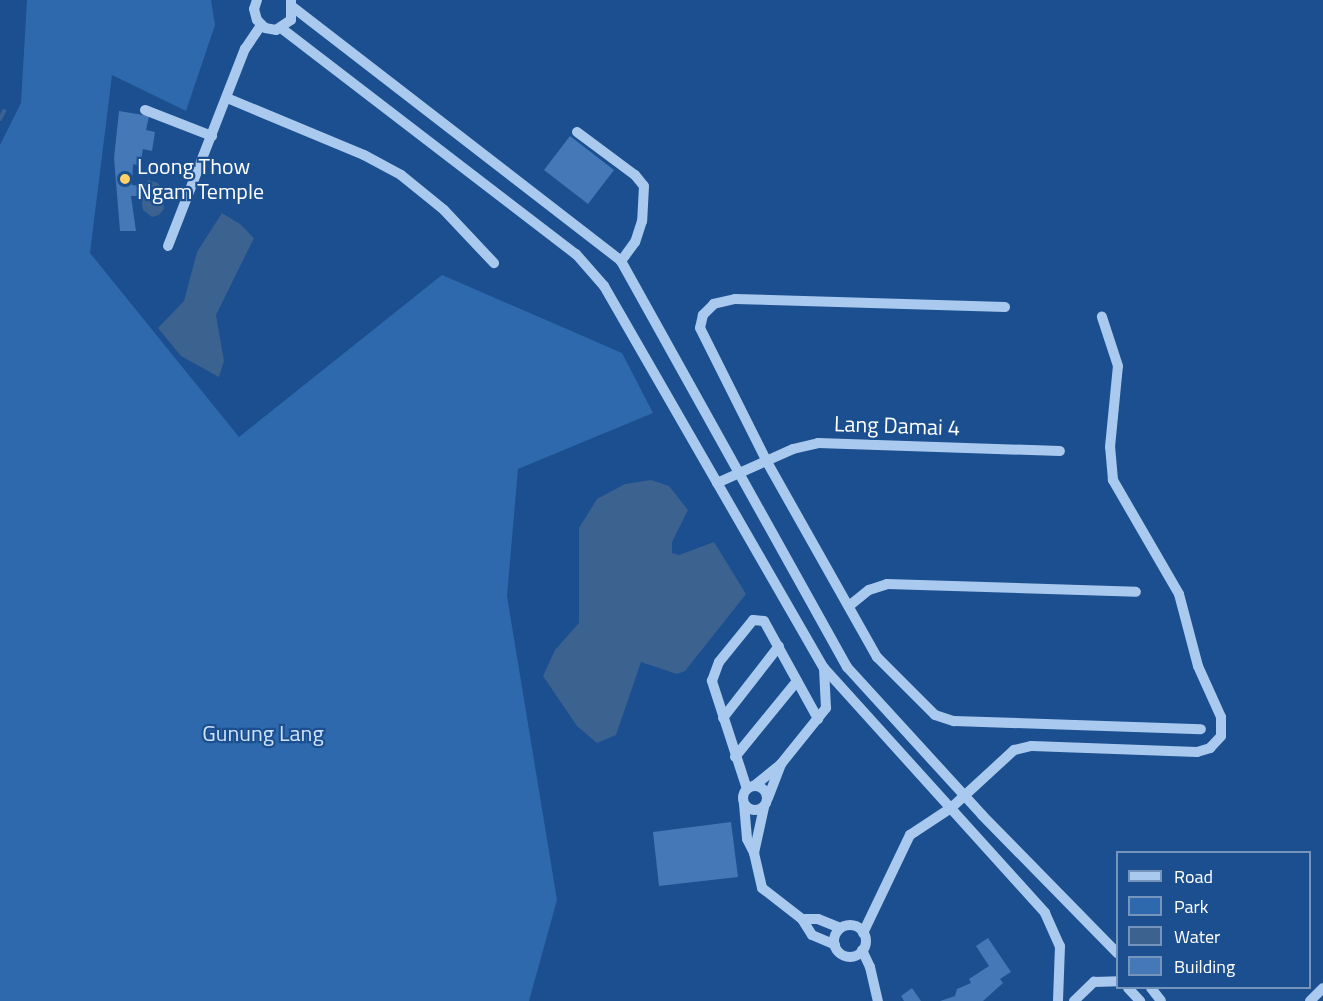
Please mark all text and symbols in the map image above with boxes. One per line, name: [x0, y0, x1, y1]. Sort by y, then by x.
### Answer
place label: Loong Thow Ngam Temple: [137, 153, 264, 204]
marker: Loong Thow Ngam Temple: [118, 172, 132, 186]
street label: Lang Damai 4: [834, 411, 960, 441]
park label: Gunung Lang: [202, 721, 324, 747]
legend: [1116, 851, 1311, 989]
text: Road: [1174, 863, 1213, 890]
text: Park: [1174, 893, 1208, 920]
text: Water: [1174, 923, 1220, 950]
text: Building: [1174, 953, 1235, 980]

